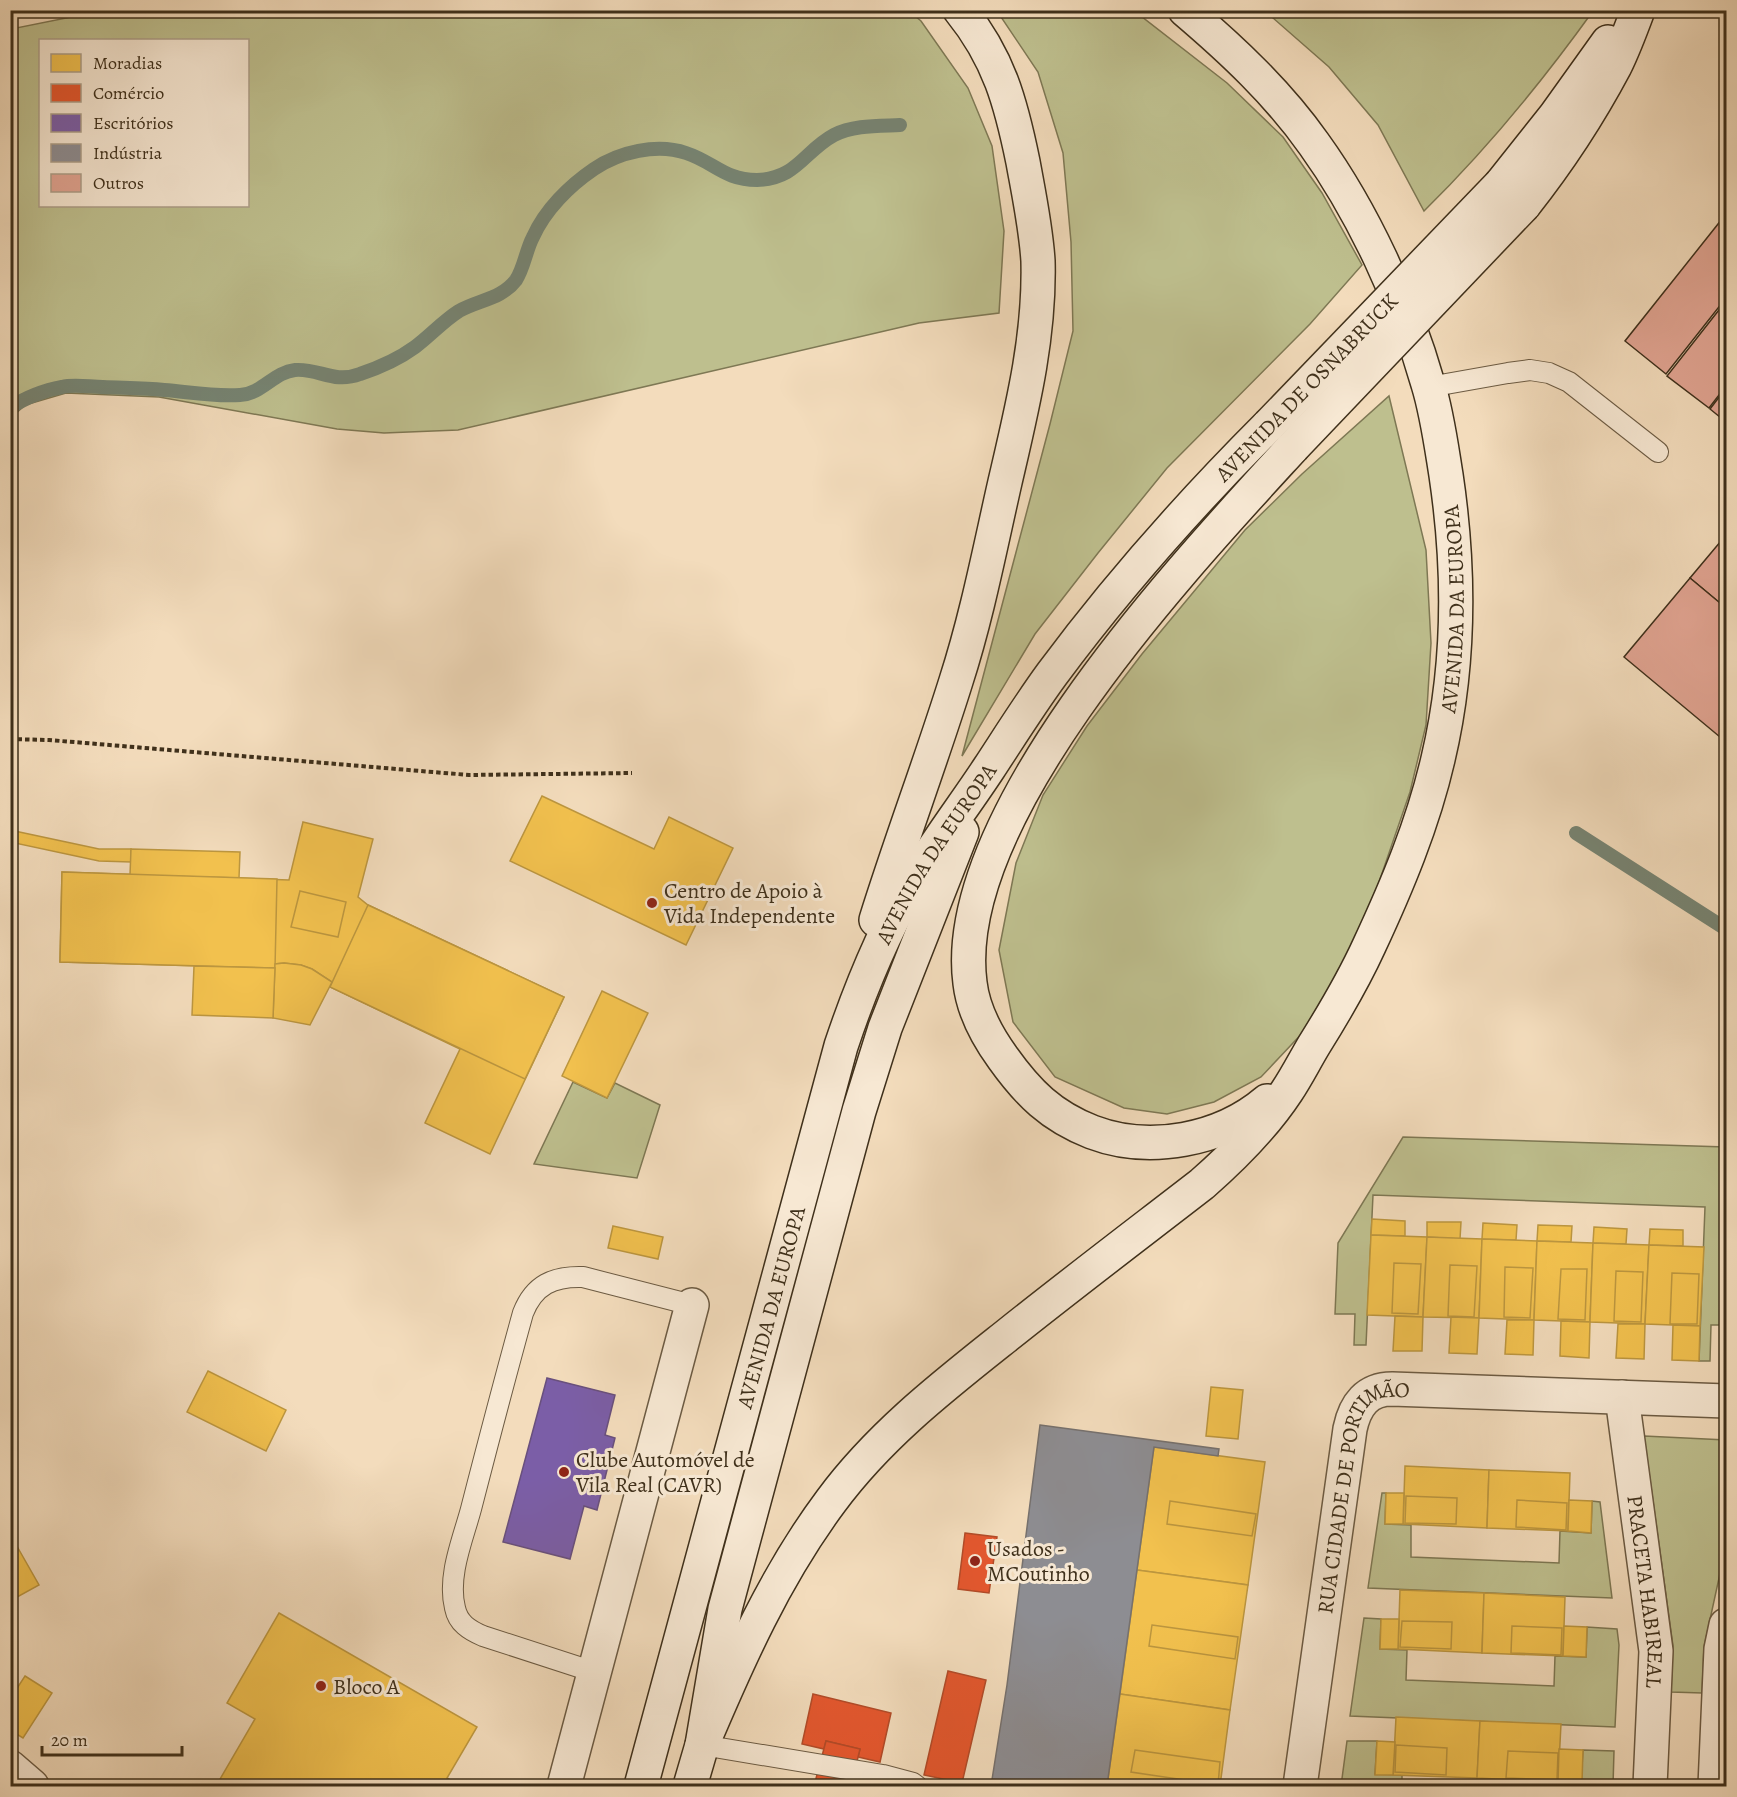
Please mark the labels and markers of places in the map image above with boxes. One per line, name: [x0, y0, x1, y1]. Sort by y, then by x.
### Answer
place label: Centro de Apoio à Vida Independente: [663, 876, 835, 931]
marker: Centro de Apoio à Vida Independente: [645, 896, 659, 910]
place label: Clube Automóvel de Vila Real (CAVR): [575, 1445, 755, 1500]
marker: Clube Automóvel de Vila Real (CAVR): [557, 1465, 571, 1479]
place label: Usados - MCoutinho: [987, 1534, 1090, 1589]
marker: Usados - MCoutinho: [968, 1554, 982, 1568]
place label: Bloco A: [333, 1672, 401, 1702]
marker: Bloco A: [314, 1679, 328, 1693]

